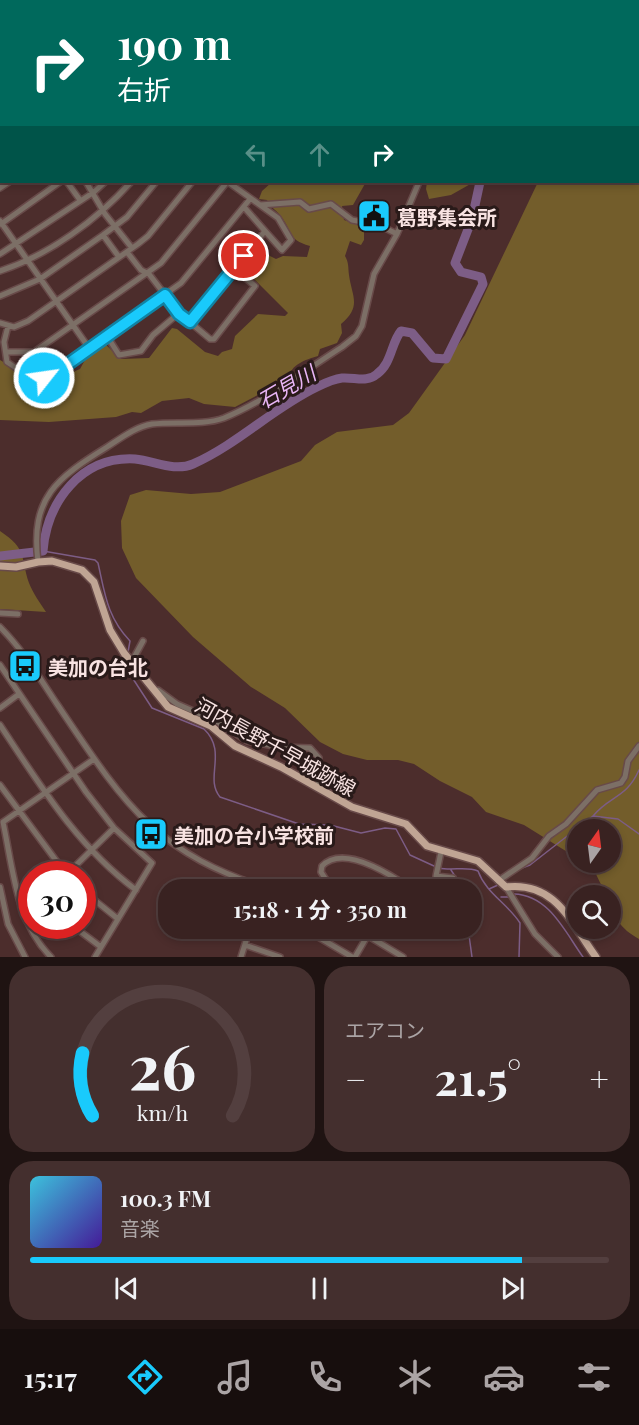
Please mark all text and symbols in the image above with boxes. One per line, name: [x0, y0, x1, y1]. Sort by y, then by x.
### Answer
text: 190 m: [117, 15, 231, 71]
icon: right: [18, 24, 96, 102]
text: 右折: [117, 71, 171, 107]
icon: left: [240, 138, 273, 171]
icon: ahead: [303, 138, 336, 171]
icon: right: [366, 138, 399, 171]
public building icon: 葛野集会所: [356, 198, 392, 234]
place label: 葛野集会所: [397, 203, 497, 230]
pin: [218, 230, 269, 281]
icon: arrive: [227, 239, 260, 272]
position arrow: [12, 346, 76, 410]
water label: 石見川: [252, 357, 322, 414]
bus stop icon: 美加の台北: [7, 648, 43, 684]
place label: 美加の台北: [48, 653, 148, 680]
street label: 河内長野千早城跡線: [191, 691, 361, 801]
bus stop icon: 美加の台小学校前: [133, 816, 169, 852]
north arrow: [567, 819, 621, 873]
map controls: [567, 819, 621, 939]
place label: 美加の台小学校前: [174, 821, 334, 848]
speed limit sign: 30: [18, 861, 96, 939]
button: search: [567, 885, 621, 939]
text: 15:18 · 1 分 · 350 m: [233, 894, 407, 924]
text: エアコン: [345, 1016, 425, 1043]
text: 26: [128, 1022, 196, 1106]
text: 21.5°: [435, 1047, 521, 1107]
text: −: [345, 1056, 366, 1100]
text: +: [590, 1056, 609, 1100]
text: km/h: [136, 1098, 188, 1126]
text: 100.3 FM: [120, 1183, 211, 1213]
text: 音楽: [120, 1214, 160, 1241]
icon: previous: [110, 1272, 143, 1305]
icon: pause: [303, 1272, 336, 1305]
icon: next: [496, 1272, 529, 1305]
icon: directions: [124, 1356, 166, 1398]
icon: music: [214, 1356, 256, 1398]
icon: phone: [304, 1356, 346, 1398]
icon: climate: [394, 1356, 436, 1398]
icon: car: [483, 1356, 525, 1398]
icon: filters: [573, 1356, 615, 1398]
text: 15:17: [24, 1359, 77, 1395]

